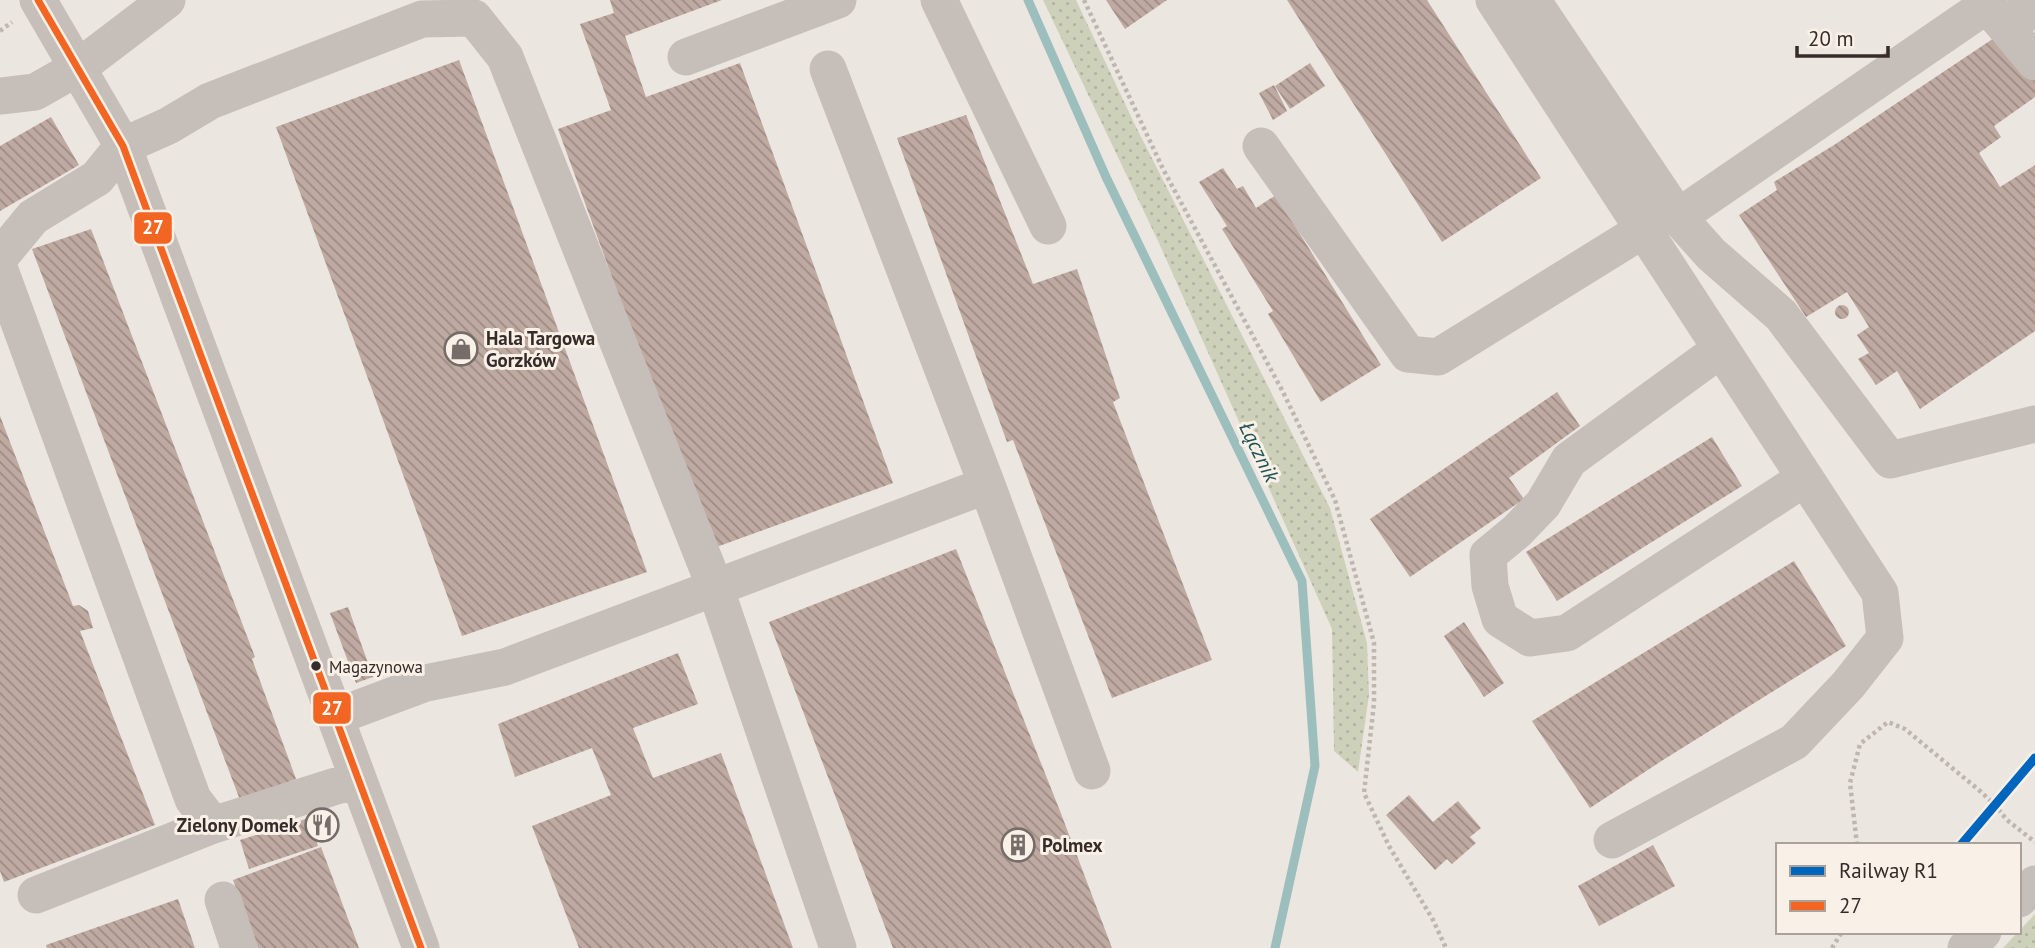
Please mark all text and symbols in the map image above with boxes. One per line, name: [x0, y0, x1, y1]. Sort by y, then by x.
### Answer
scale bar: [1797, 14, 1888, 58]
text: 20 m: [1808, 25, 1854, 52]
line badge: 27: [133, 211, 173, 245]
text: 27: [142, 215, 164, 239]
place label: Hala Targowa Gorzków: [486, 326, 595, 372]
shop icon: Hala Targowa Gorzków: [442, 330, 480, 368]
water label: Łącznik: [1233, 417, 1286, 488]
place label: Magazynowa: [329, 656, 423, 678]
marker: Magazynowa: [309, 659, 323, 673]
line badge: 27: [312, 691, 352, 725]
text: 27: [321, 696, 343, 720]
restaurant icon: Zielony Domek: [303, 806, 341, 844]
place label: Zielony Domek: [177, 813, 299, 837]
building icon: Polmex: [999, 826, 1037, 864]
place label: Polmex: [1042, 833, 1103, 857]
legend: [1776, 843, 2021, 934]
text: Railway R1: [1839, 857, 1938, 884]
text: 27: [1839, 892, 1862, 919]

